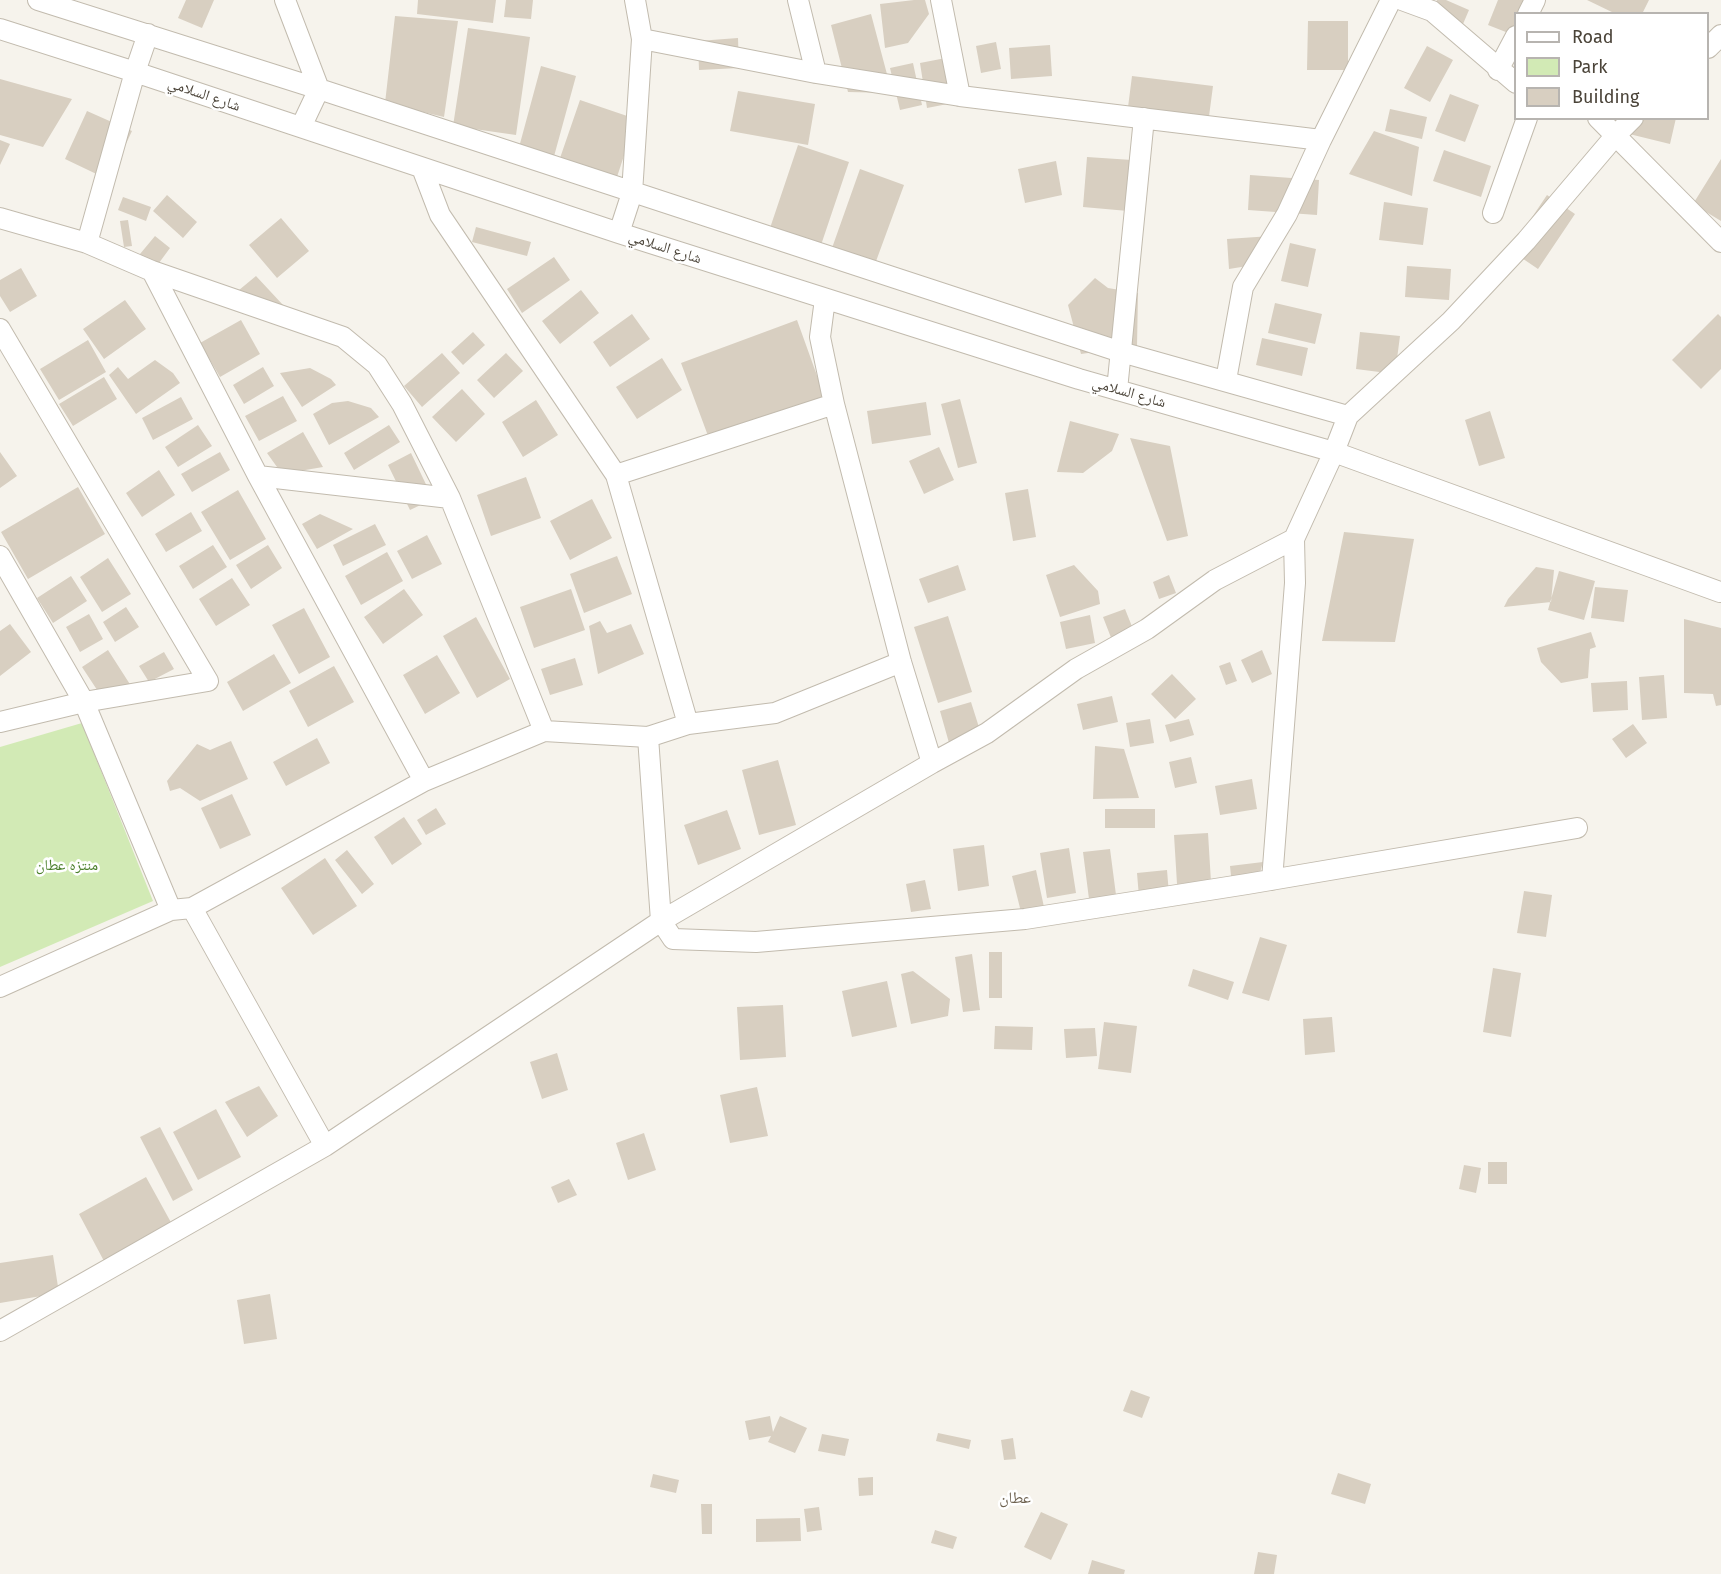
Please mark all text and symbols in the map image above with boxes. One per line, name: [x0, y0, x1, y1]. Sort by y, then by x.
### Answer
legend: [1514, 12, 1709, 120]
text: Road: [1572, 26, 1614, 48]
text: Park: [1572, 56, 1607, 78]
street label: شارع السلامي: [165, 74, 243, 116]
text: Building: [1572, 86, 1639, 108]
street label: شارع السلامي: [626, 228, 704, 268]
street label: شارع السلامي: [1090, 374, 1168, 412]
park label: منتزه عطان: [36, 857, 98, 875]
district label: عطان: [999, 1489, 1031, 1509]

